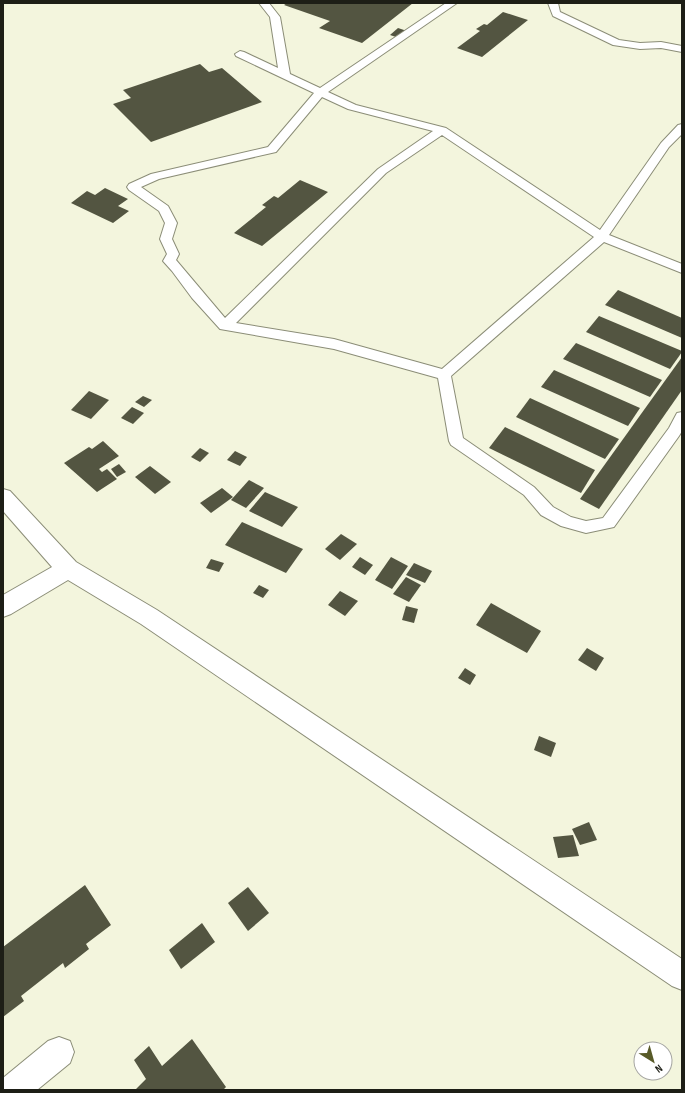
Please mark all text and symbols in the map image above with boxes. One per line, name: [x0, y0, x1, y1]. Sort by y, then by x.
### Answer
north arrow: [633, 1041, 673, 1081]
text: N: [652, 1062, 665, 1076]

